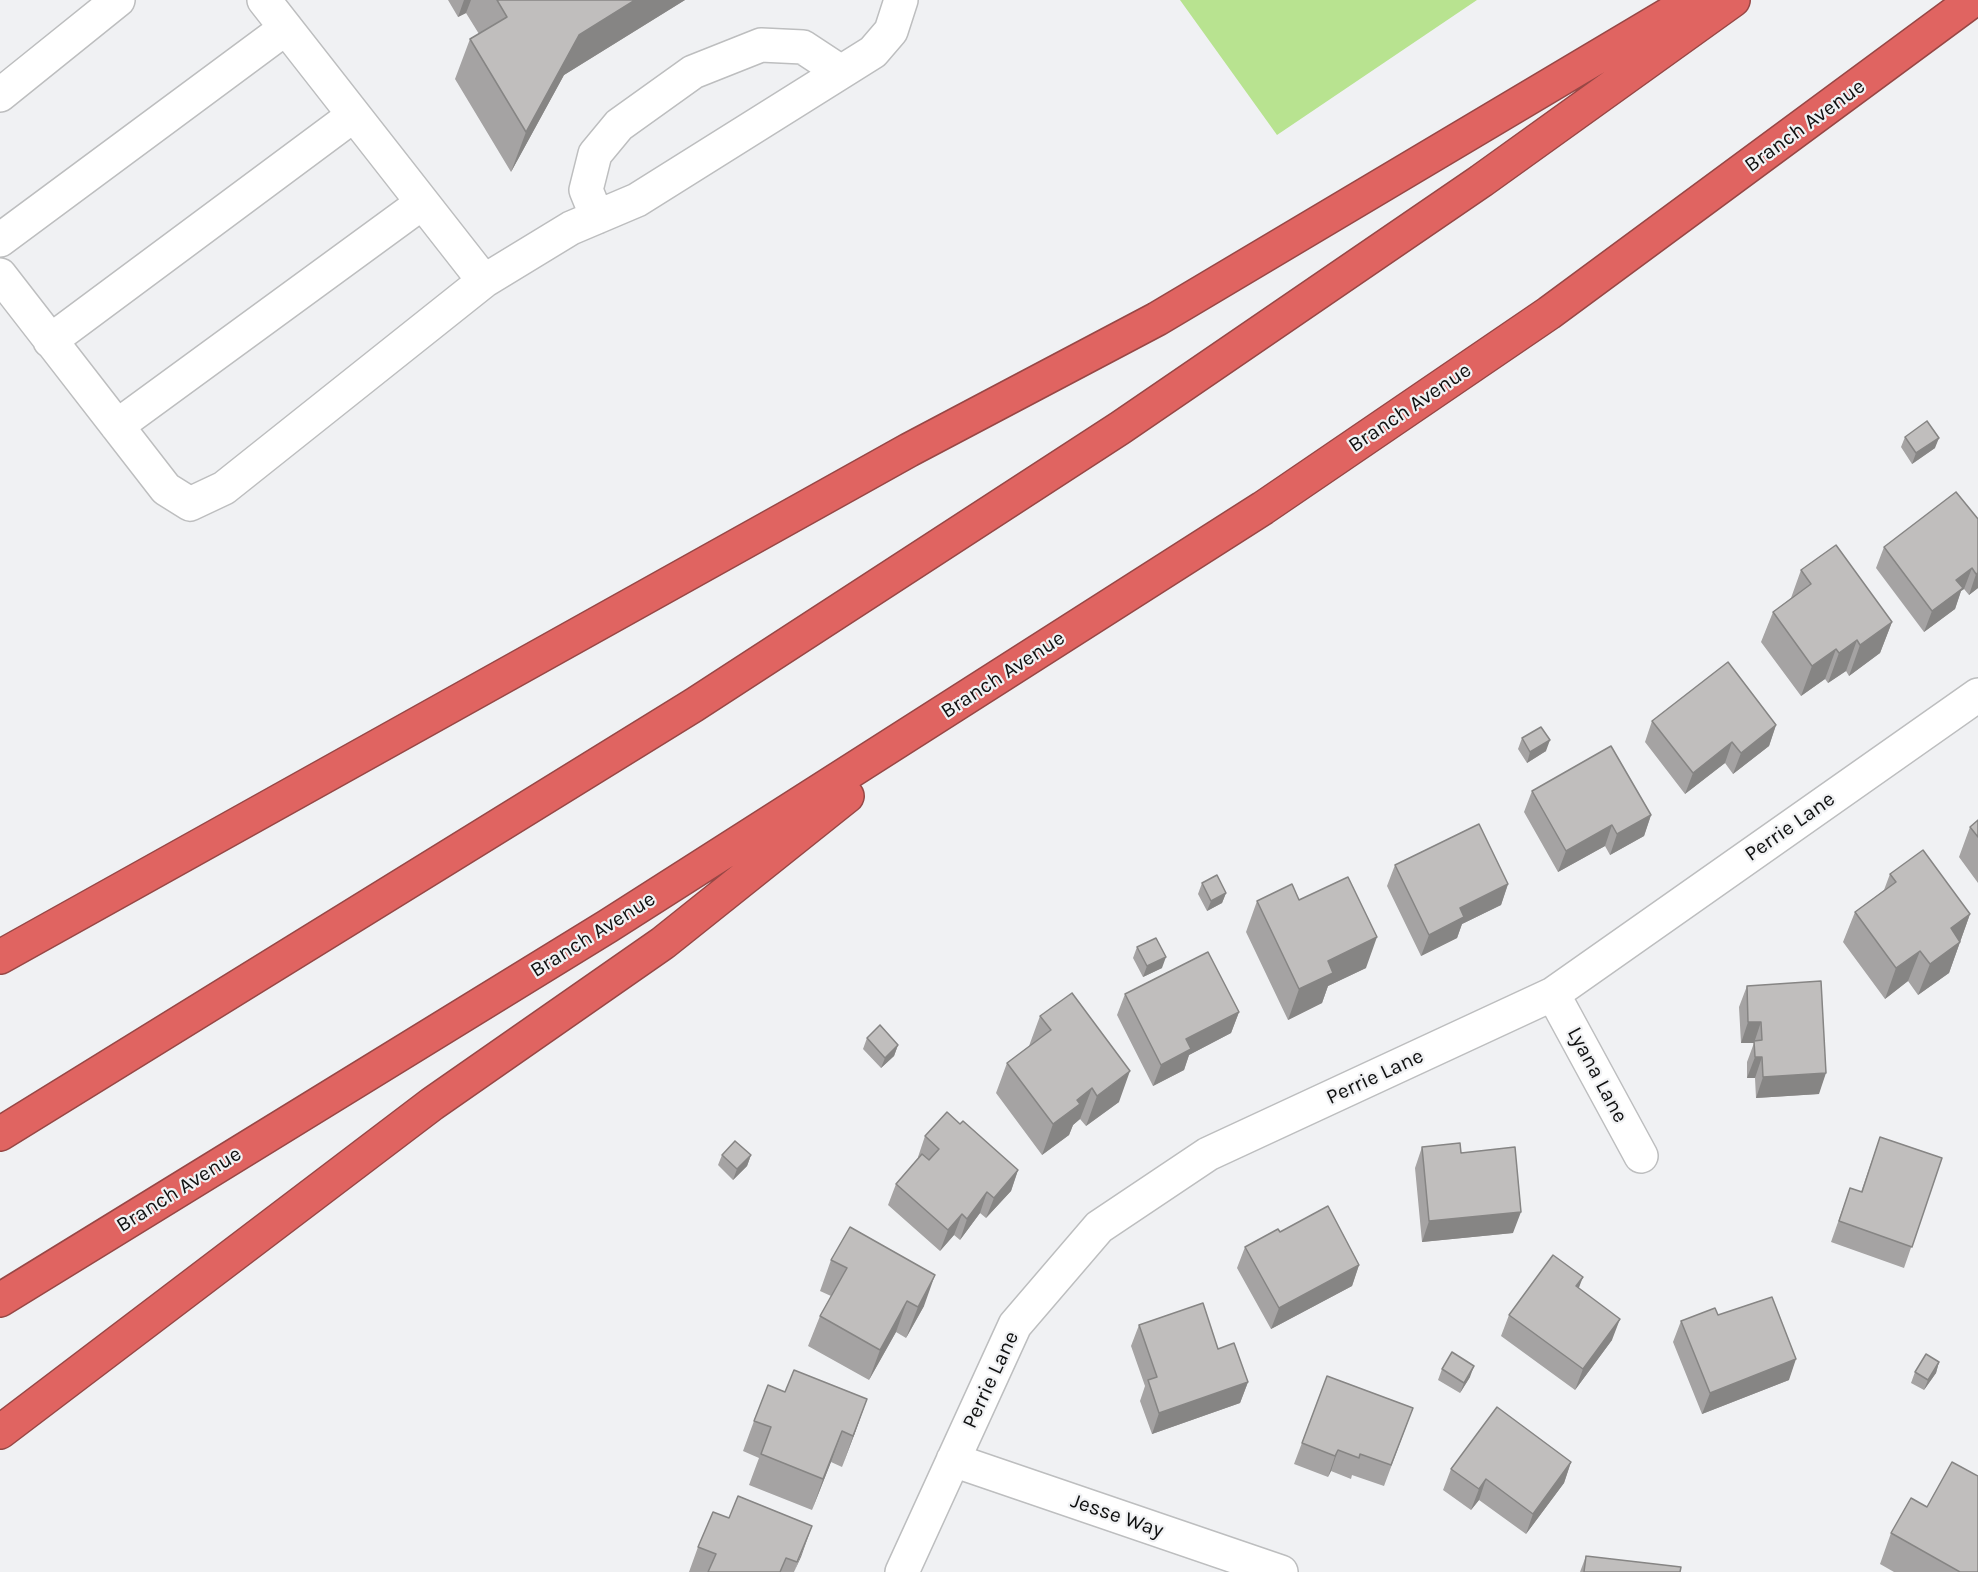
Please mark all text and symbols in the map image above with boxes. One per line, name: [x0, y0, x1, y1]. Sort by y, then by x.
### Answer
street label: Branch Avenue: [1740, 74, 1870, 178]
street label: Branch Avenue: [1344, 358, 1476, 458]
street label: Branch Avenue: [936, 626, 1070, 724]
street label: Perrie Lane: [1740, 787, 1840, 867]
street label: Branch Avenue: [526, 887, 660, 983]
street label: Lyana Lane: [1561, 1023, 1633, 1127]
street label: Perrie Lane: [1322, 1044, 1428, 1110]
street label: Branch Avenue: [112, 1142, 246, 1238]
street label: Perrie Lane: [958, 1327, 1024, 1433]
street label: Jesse Way: [1067, 1488, 1167, 1544]

